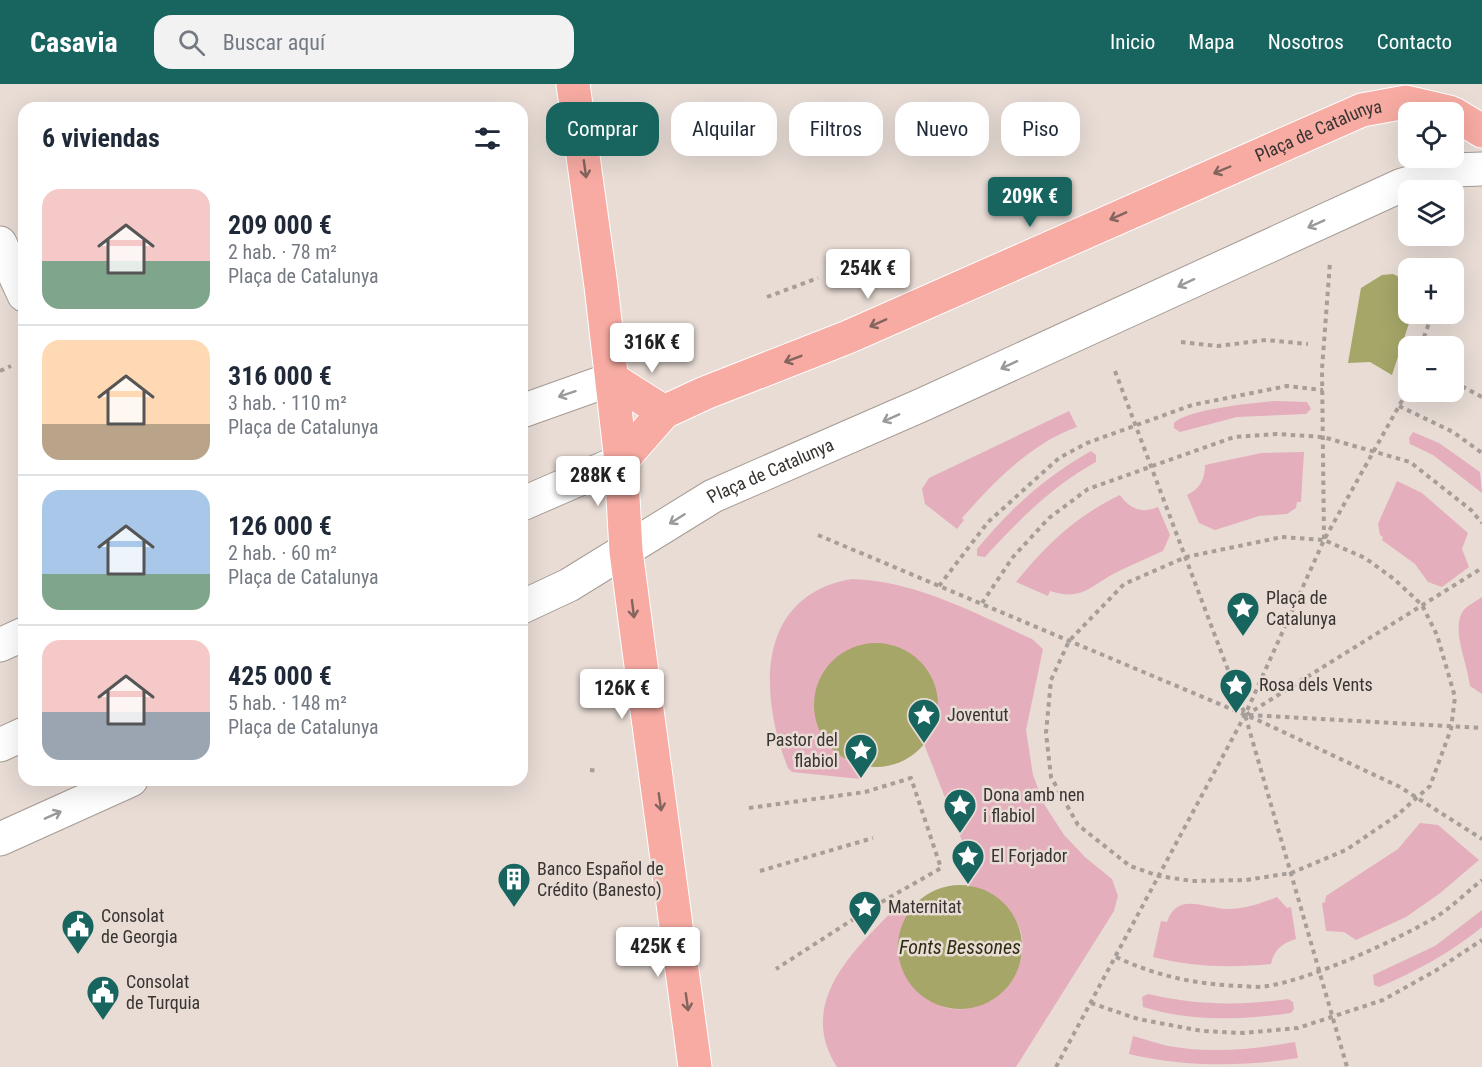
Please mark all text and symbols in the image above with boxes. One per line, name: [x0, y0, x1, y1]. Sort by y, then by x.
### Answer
search box: [154, 15, 574, 69]
text: Casavia: [30, 26, 118, 59]
icon: search: [175, 26, 208, 59]
text: Buscar aquí: [223, 30, 325, 55]
text: Inicio: [1110, 30, 1155, 54]
text: Mapa: [1188, 30, 1235, 54]
text: Nosotros: [1268, 30, 1344, 54]
text: Contacto: [1377, 30, 1452, 54]
street label: Plaça de Catalunya: [1252, 96, 1383, 166]
chip: Comprar: [546, 102, 659, 156]
chip: Alquilar: [671, 102, 777, 156]
chip: Filtros: [789, 102, 883, 156]
chip: Nuevo: [895, 102, 989, 156]
chip: Piso: [1001, 102, 1080, 156]
map controls: [1398, 102, 1464, 402]
button: locate: [1398, 102, 1464, 168]
icon: filters: [471, 122, 504, 155]
text: 6 viviendas: [42, 123, 160, 153]
one-way arrow: [579, 159, 590, 178]
one-way arrow: [1213, 165, 1231, 176]
pin: 209K €: [981, 177, 1079, 228]
button: layers: [1398, 180, 1464, 246]
text: 209K €: [1002, 184, 1058, 208]
text: 209 000 €: [228, 210, 332, 240]
one-way arrow: [1109, 211, 1127, 223]
icon: home: [90, 213, 162, 285]
one-way arrow: [1307, 219, 1325, 230]
text: 2 hab. · 78 m²: [228, 240, 337, 264]
pin: 254K €: [819, 249, 917, 300]
text: 254K €: [840, 256, 896, 280]
button: +: [1398, 258, 1464, 324]
text: Plaça de Catalunya: [228, 264, 379, 288]
one-way arrow: [1177, 277, 1195, 289]
one-way arrow: [870, 318, 888, 330]
pin: 316K €: [603, 323, 701, 374]
text: 316K €: [624, 330, 680, 354]
button: −: [1398, 336, 1464, 402]
one-way arrow: [784, 354, 803, 365]
one-way arrow: [1000, 359, 1018, 371]
text: 316 000 €: [228, 361, 332, 391]
icon: home: [90, 364, 162, 436]
one-way arrow: [558, 389, 577, 400]
text: 3 hab. · 110 m²: [228, 391, 347, 415]
one-way arrow: [883, 413, 901, 425]
text: Plaça de Catalunya: [228, 415, 379, 439]
street label: Plaça de Catalunya: [703, 434, 837, 507]
pin: 288K €: [549, 456, 647, 507]
text: 288K €: [570, 463, 626, 487]
text: 126 000 €: [228, 511, 332, 541]
icon: home: [90, 514, 162, 586]
one-way arrow: [669, 514, 686, 526]
text: 2 hab. · 60 m²: [228, 541, 337, 565]
text: Plaça de Catalunya: [228, 565, 379, 589]
place label: Plaça de Catalunya: [1266, 587, 1336, 629]
place icon: Plaça de Catalunya: [1225, 590, 1261, 637]
one-way arrow: [628, 598, 639, 618]
text: 425 000 €: [228, 661, 332, 691]
icon: home: [90, 664, 162, 736]
place icon: Rosa dels Vents: [1218, 667, 1254, 714]
pin: 126K €: [573, 669, 671, 720]
place label: Rosa dels Vents: [1259, 674, 1373, 695]
text: 126K €: [594, 676, 650, 700]
text: 5 hab. · 148 m²: [228, 691, 347, 715]
place icon: Joventut: [906, 697, 942, 744]
place label: Joventut: [947, 704, 1009, 725]
text: Plaça de Catalunya: [228, 715, 379, 739]
place label: Pastor del flabiol: [766, 729, 838, 771]
place icon: Pastor del flabiol: [843, 732, 879, 779]
place label: Dona amb nen i flabiol: [983, 784, 1085, 826]
place icon: Dona amb nen i flabiol: [942, 787, 978, 834]
one-way arrow: [654, 792, 665, 811]
one-way arrow: [44, 808, 62, 820]
place icon: El Forjador: [950, 838, 986, 885]
place label: El Forjador: [991, 845, 1068, 866]
place label: Banco Español de Crédito (Banesto): [537, 858, 664, 901]
building icon: Banco Español de Crédito (Banesto): [496, 861, 532, 908]
place icon: Maternitat: [847, 889, 883, 936]
place label: Maternitat: [888, 896, 962, 917]
place label: Consolat de Georgia: [101, 905, 178, 947]
public building icon: Consolat de Georgia: [60, 908, 96, 955]
pin: 425K €: [609, 927, 707, 978]
text: 425K €: [630, 934, 686, 958]
water label: Fonts Bessones: [899, 935, 1021, 959]
place label: Consolat de Turquia: [126, 971, 200, 1013]
public building icon: Consolat de Turquia: [85, 974, 121, 1021]
one-way arrow: [681, 992, 692, 1012]

